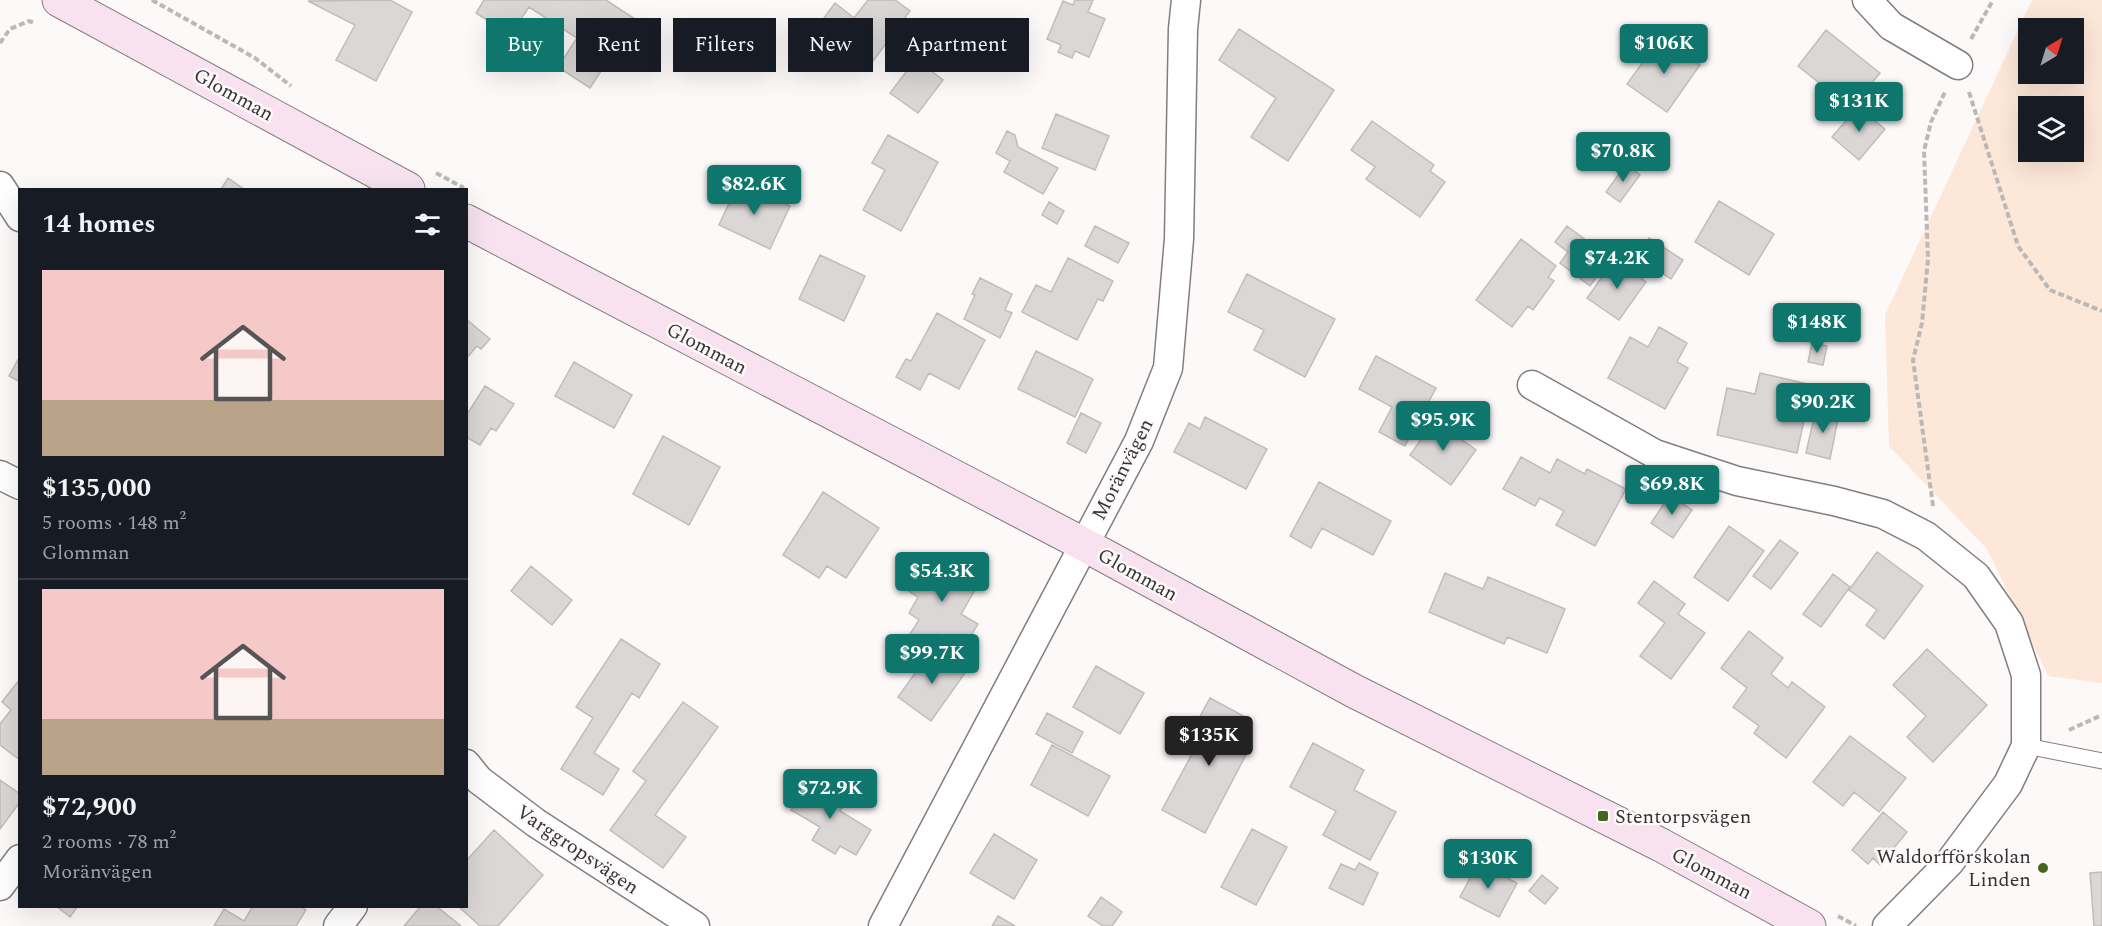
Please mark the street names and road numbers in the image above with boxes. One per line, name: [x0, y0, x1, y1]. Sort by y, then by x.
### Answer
street label: Glomman: [188, 60, 279, 129]
street label: Glomman: [661, 315, 752, 383]
street label: Moränvägen: [1084, 413, 1161, 526]
street label: Glomman: [1092, 540, 1183, 609]
street label: Varggropsvägen: [510, 797, 645, 902]
street label: Glomman: [1666, 840, 1757, 908]

